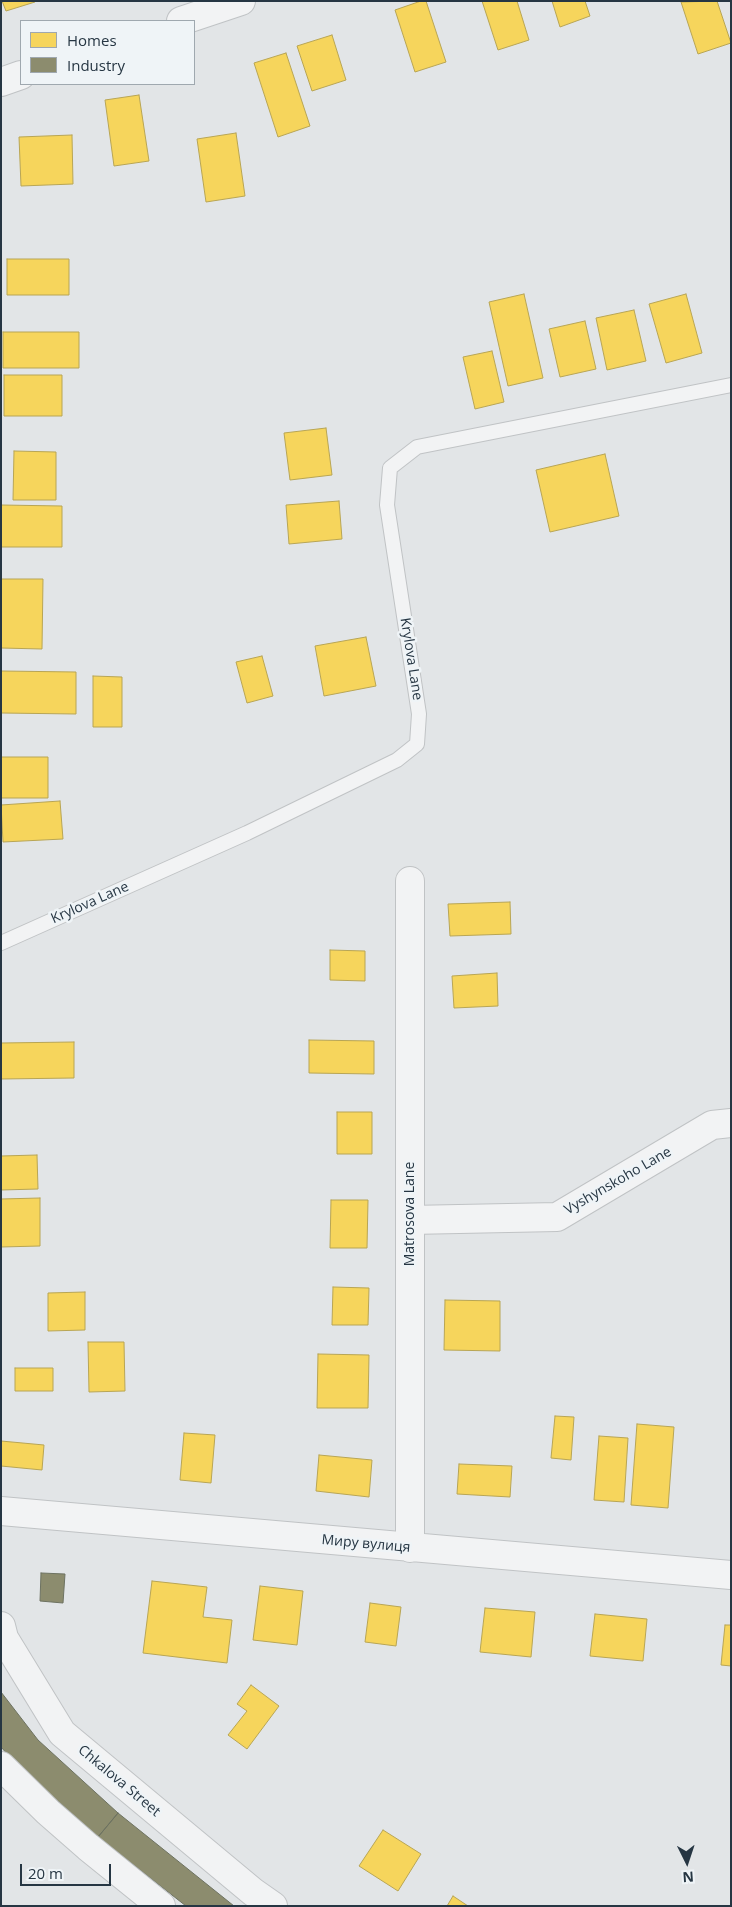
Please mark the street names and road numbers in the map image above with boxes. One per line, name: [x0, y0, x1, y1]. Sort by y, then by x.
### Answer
street label: Krylova Lane: [396, 617, 426, 701]
street label: Krylova Lane: [49, 878, 131, 928]
street label: Vyshynskoho Lane: [561, 1144, 675, 1218]
street label: Matrosova Lane: [402, 1162, 418, 1266]
street label: Миру вулиця: [321, 1532, 411, 1556]
street label: Chkalova Street: [75, 1742, 163, 1820]

